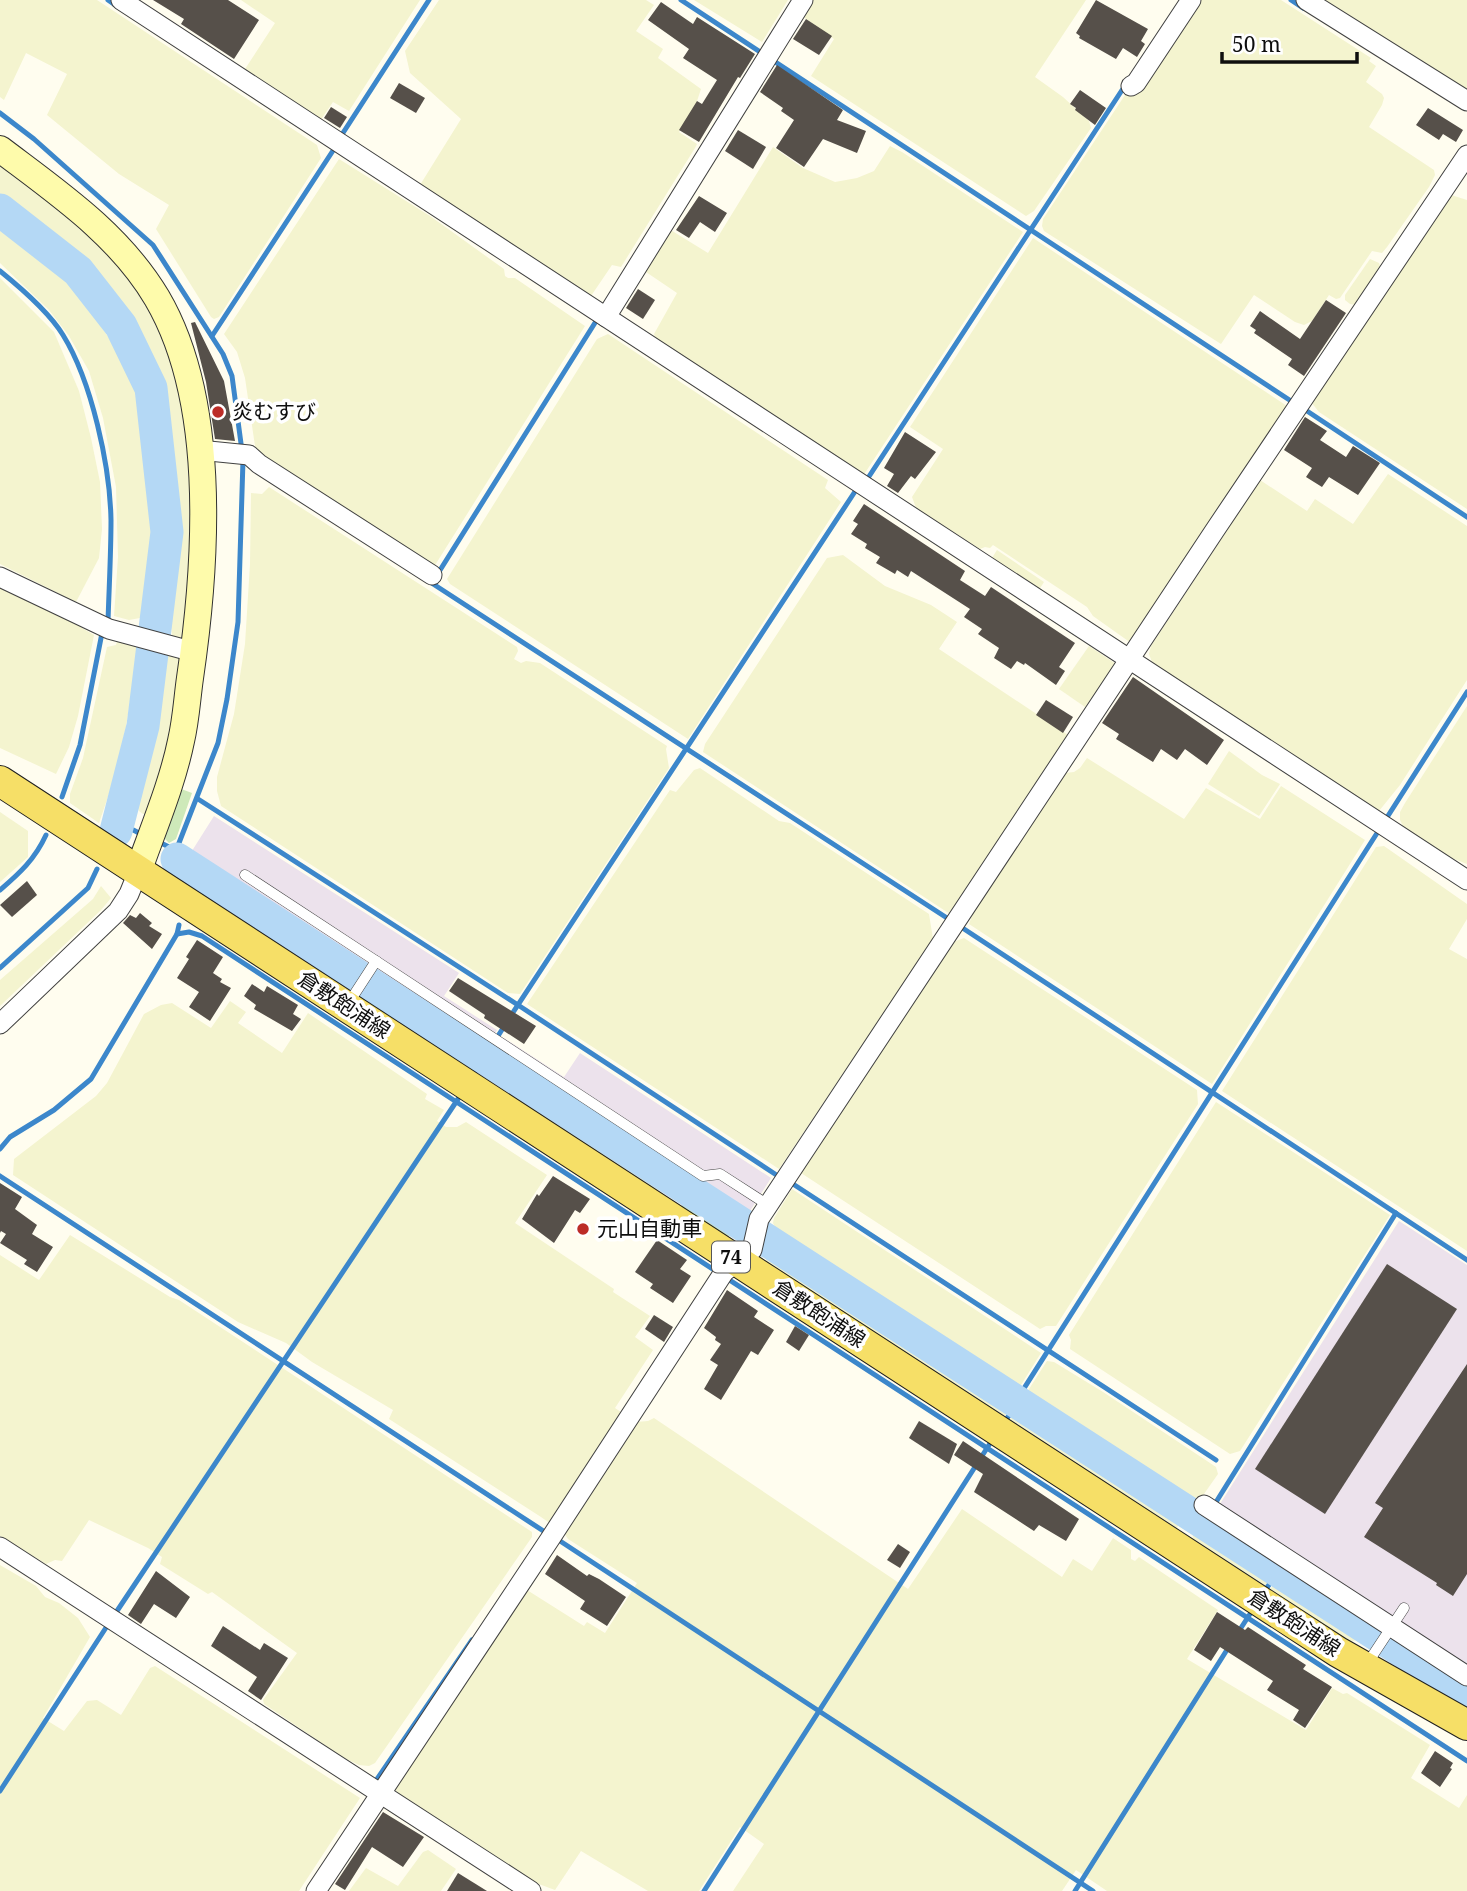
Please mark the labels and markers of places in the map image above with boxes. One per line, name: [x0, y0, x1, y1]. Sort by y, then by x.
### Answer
place label: 炎むすび: [232, 397, 316, 425]
marker: 炎むすび: [210, 404, 226, 420]
place label: 元山自動車: [597, 1214, 702, 1242]
marker: 元山自動車: [575, 1221, 591, 1237]

